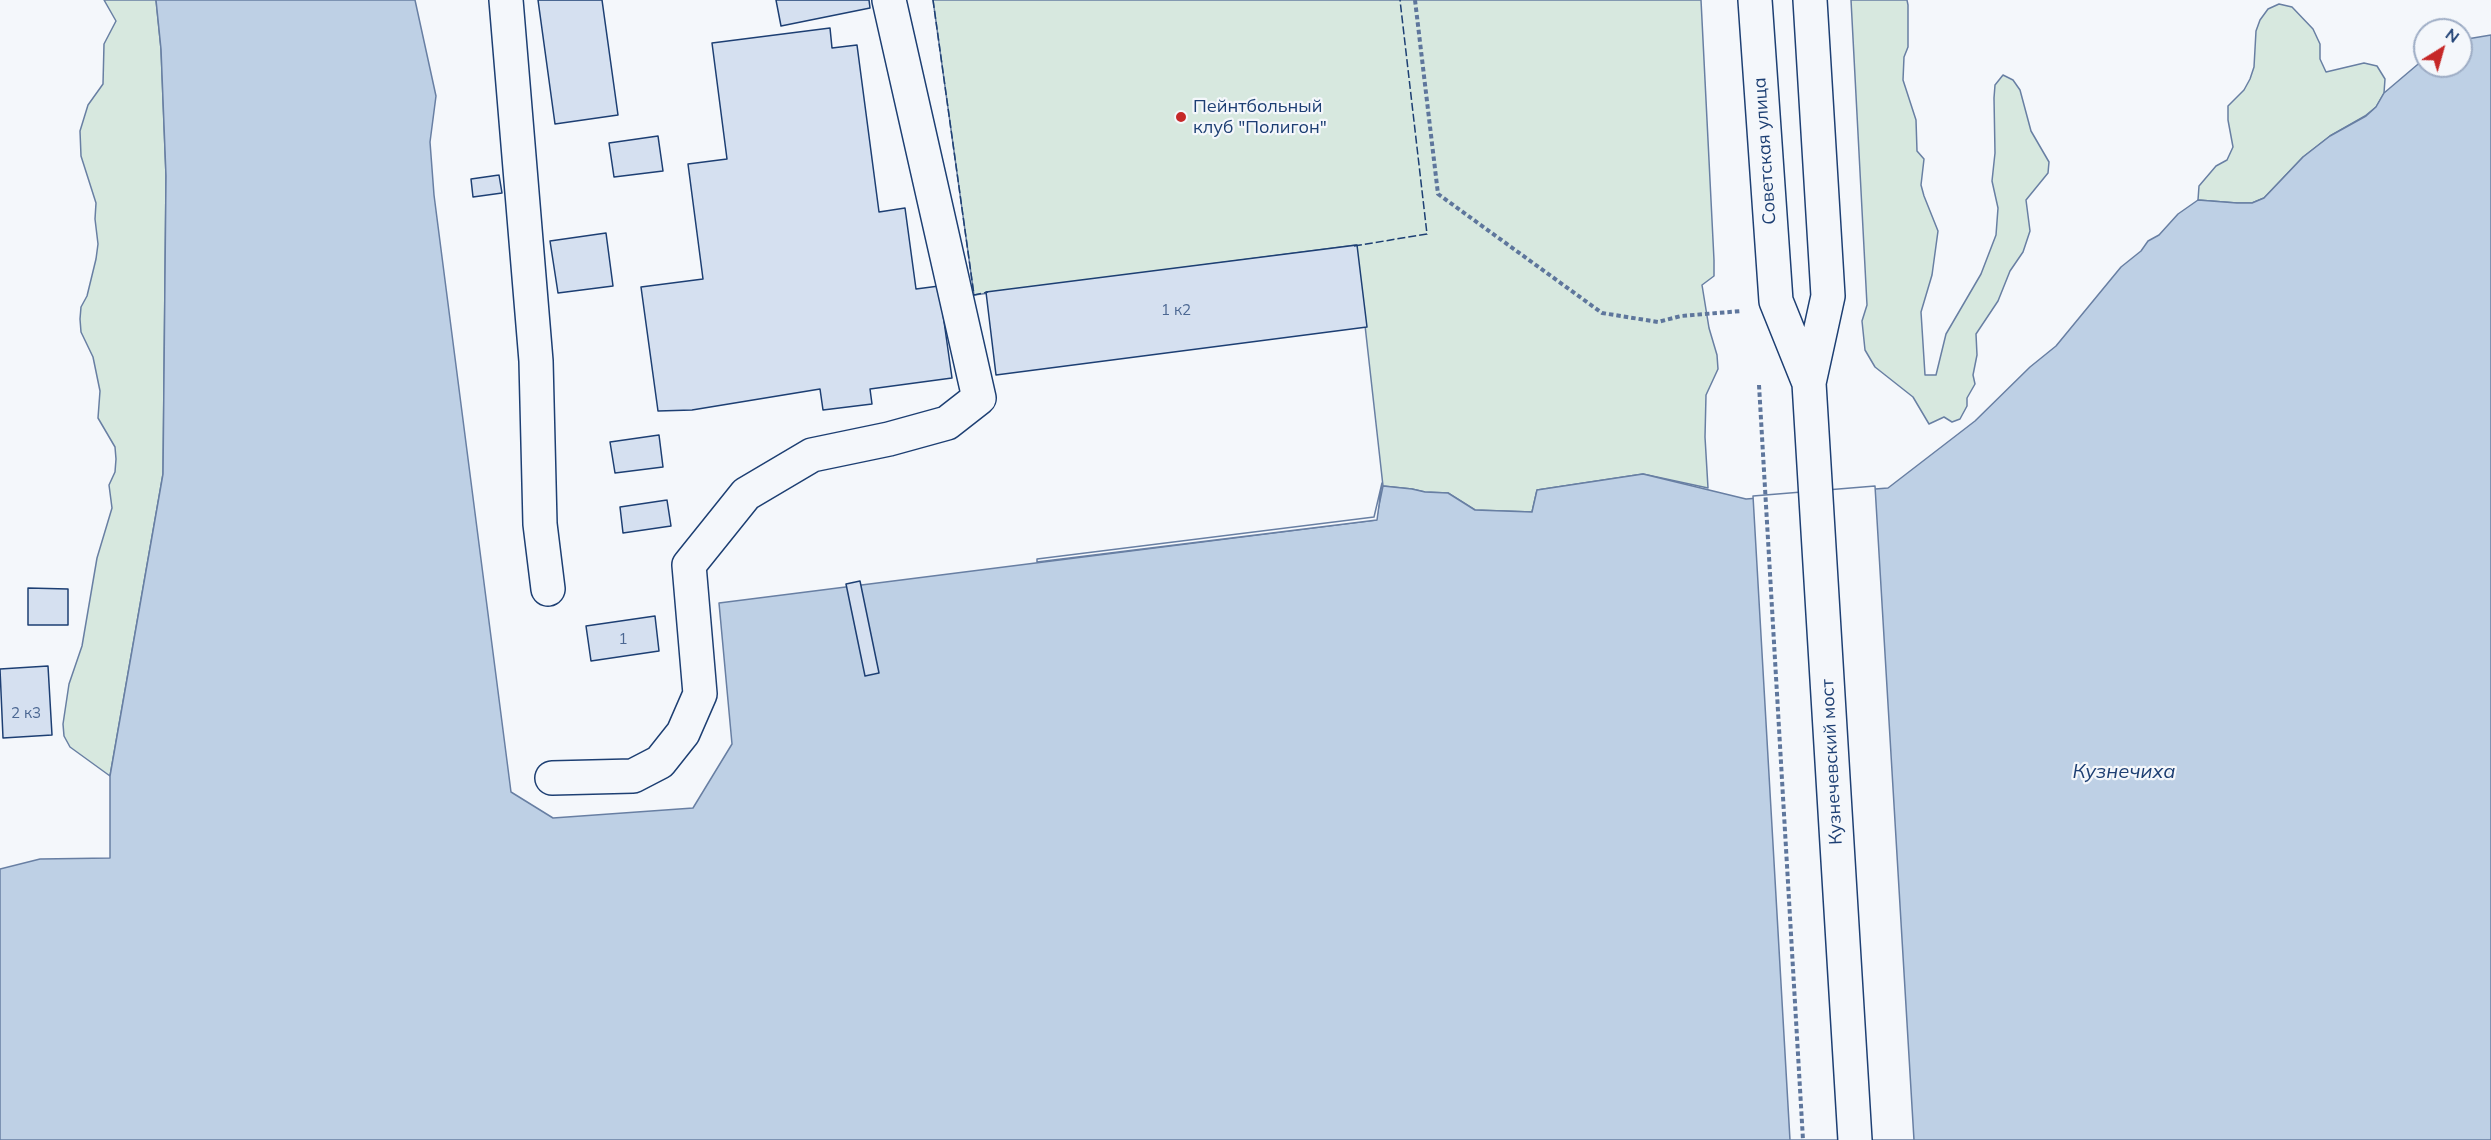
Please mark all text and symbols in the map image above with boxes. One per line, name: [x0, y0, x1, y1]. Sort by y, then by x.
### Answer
north arrow: [2413, 18, 2473, 78]
text: N: [2442, 24, 2463, 47]
street label: Советская улица: [1749, 77, 1781, 225]
place label: Пейнтбольный клуб "Полигон": [1193, 96, 1327, 138]
marker: Пейнтбольный клуб "Полигон": [1174, 110, 1188, 124]
house number: 1 к2: [1161, 301, 1191, 319]
house number: 1: [619, 630, 627, 648]
street label: Кузнечевский мост: [1817, 679, 1847, 845]
house number: 2 к3: [11, 704, 41, 722]
water label: Кузнечиха: [2073, 760, 2175, 784]

